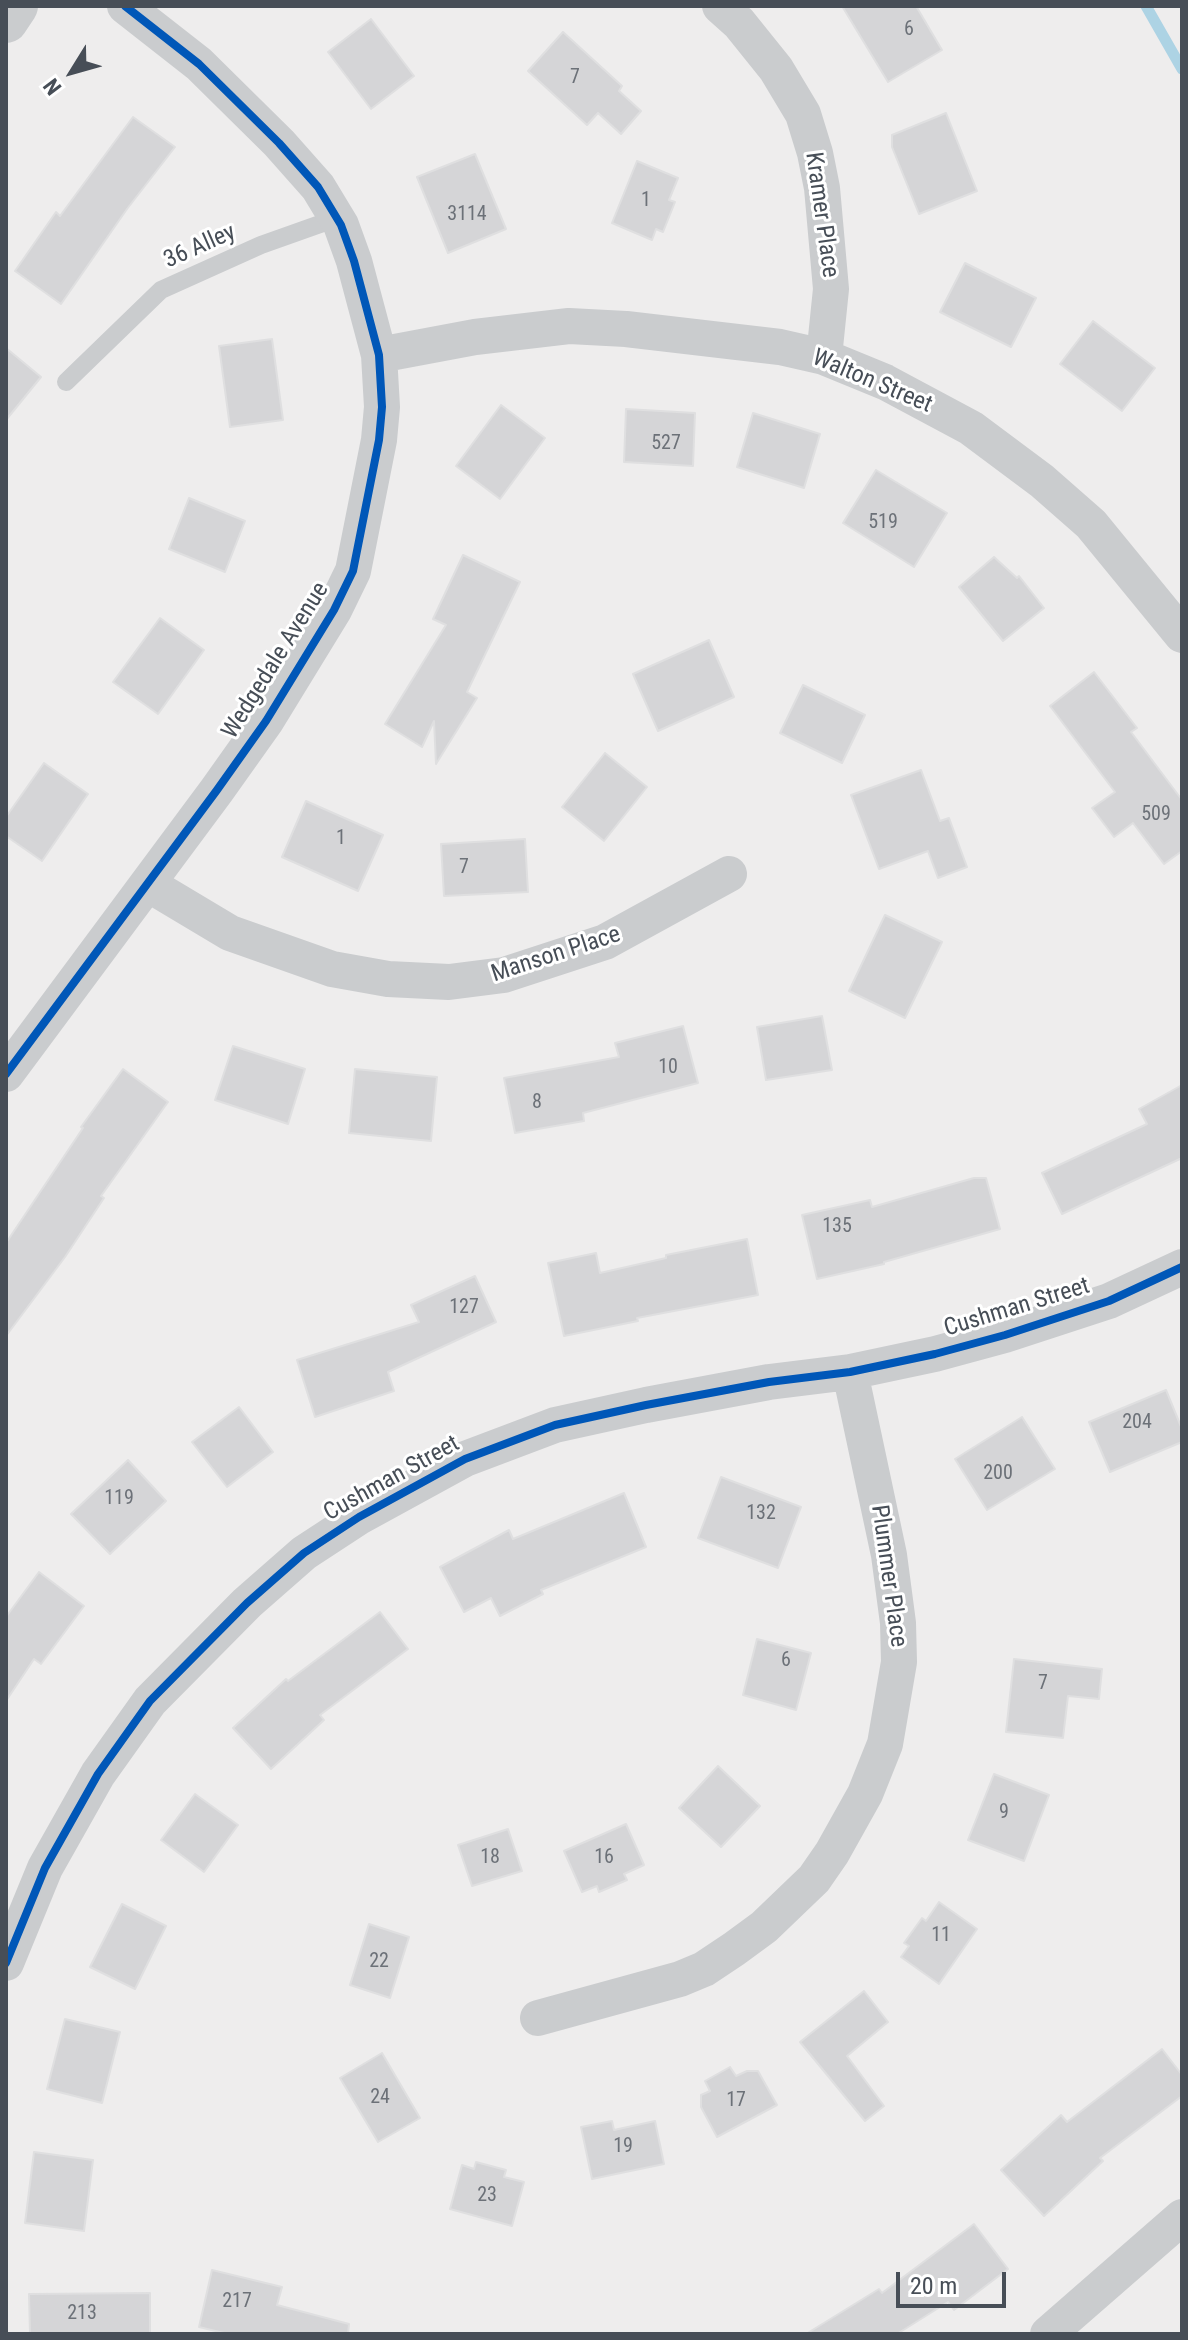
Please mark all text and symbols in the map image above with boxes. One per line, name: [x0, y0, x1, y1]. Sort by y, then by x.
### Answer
house number: 6: [904, 18, 914, 42]
north arrow: [32, 32, 112, 112]
house number: 7: [570, 66, 580, 90]
text: N: [38, 74, 66, 100]
street label: Kramer Place: [798, 151, 844, 279]
house number: 1: [641, 189, 651, 213]
house number: 3114: [447, 203, 487, 227]
street label: 36 Alley: [160, 219, 240, 275]
street label: Walton Street: [808, 344, 936, 420]
house number: 527: [651, 432, 681, 456]
house number: 519: [868, 511, 898, 535]
street label: Wedgedale Avenue: [216, 578, 336, 744]
house number: 509: [1141, 803, 1171, 827]
house number: 1: [336, 827, 346, 851]
house number: 7: [459, 856, 469, 880]
street label: Manson Place: [488, 921, 624, 989]
house number: 10: [658, 1056, 678, 1080]
house number: 8: [532, 1091, 542, 1115]
house number: 135: [822, 1215, 852, 1239]
street label: Cushman Street: [941, 1272, 1093, 1344]
house number: 127: [449, 1296, 479, 1320]
house number: 204: [1122, 1411, 1152, 1435]
street label: Cushman Street: [319, 1430, 465, 1528]
house number: 200: [983, 1462, 1013, 1486]
house number: 119: [104, 1487, 134, 1511]
house number: 132: [746, 1502, 776, 1526]
street label: Plummer Place: [864, 1503, 912, 1649]
house number: 6: [781, 1649, 791, 1673]
house number: 7: [1038, 1672, 1048, 1696]
house number: 9: [999, 1801, 1009, 1825]
house number: 18: [480, 1846, 500, 1870]
house number: 16: [594, 1846, 614, 1870]
house number: 11: [931, 1924, 951, 1948]
house number: 22: [369, 1950, 389, 1974]
house number: 24: [370, 2086, 390, 2110]
house number: 17: [726, 2089, 746, 2113]
house number: 19: [613, 2135, 633, 2159]
house number: 23: [477, 2184, 497, 2208]
scale bar: [900, 2256, 1010, 2306]
text: 20 m: [910, 2272, 957, 2300]
house number: 217: [222, 2290, 252, 2314]
house number: 213: [67, 2302, 97, 2326]

